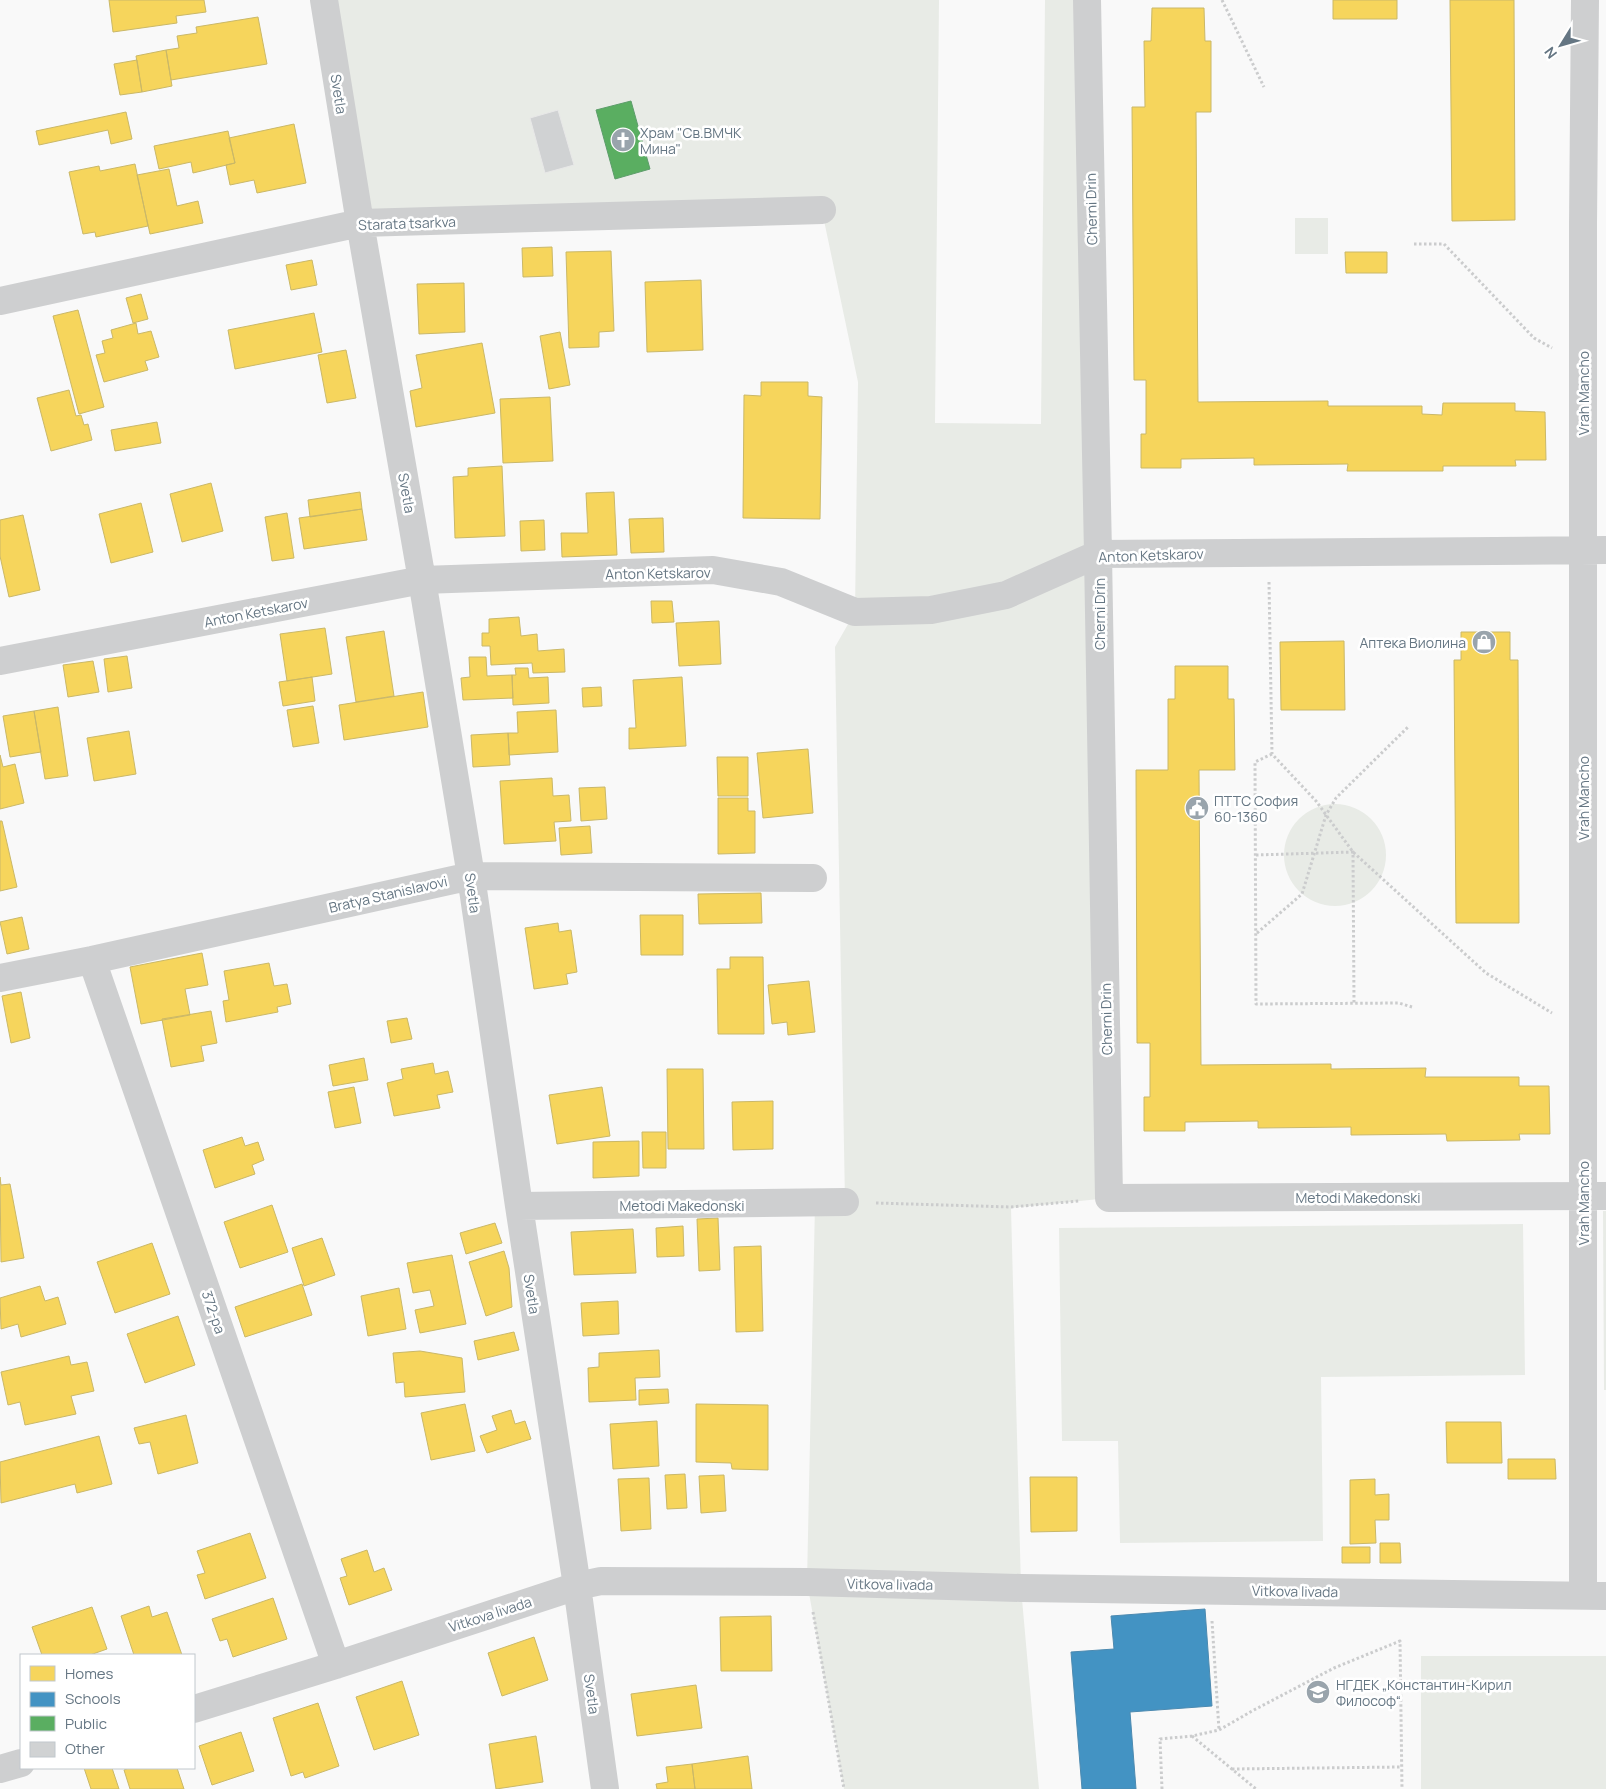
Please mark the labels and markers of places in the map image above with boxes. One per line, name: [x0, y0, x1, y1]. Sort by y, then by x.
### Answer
place label: Храм "Св.ВМЧК Мина": [640, 123, 742, 158]
church icon: Храм "Св.ВМЧК Мина": [610, 127, 636, 153]
shop icon: Аптека Виолина: [1471, 629, 1497, 655]
place label: Аптека Виолина: [1359, 633, 1466, 652]
place label: ПТТС София 60-1360: [1214, 791, 1298, 826]
public building icon: ПТТС София 60-1360: [1184, 795, 1210, 821]
place label: НГДЕК „Константин-Кирил Философ“: [1336, 1675, 1512, 1710]
school or university icon: НГДЕК „Константин-Кирил Философ“: [1305, 1679, 1331, 1705]

